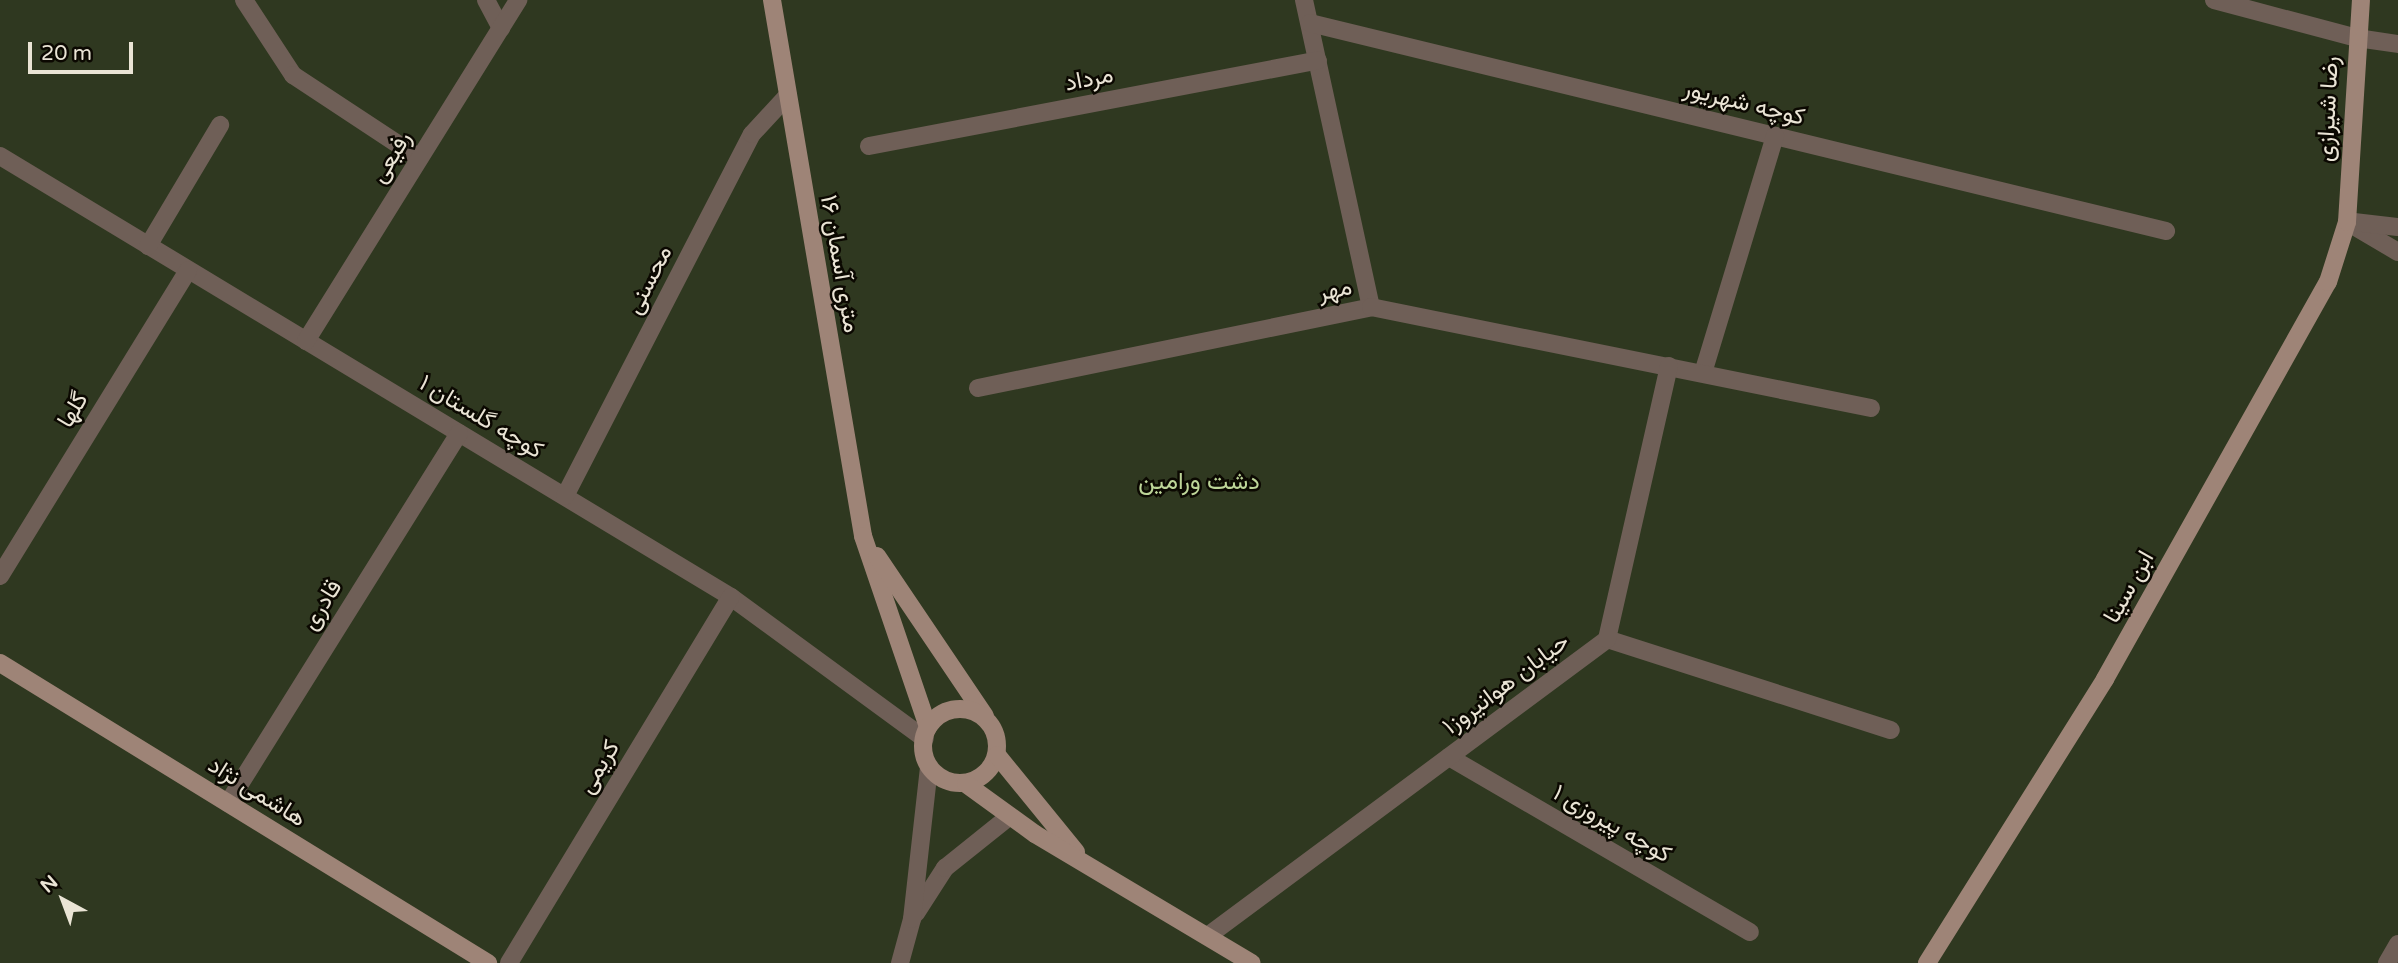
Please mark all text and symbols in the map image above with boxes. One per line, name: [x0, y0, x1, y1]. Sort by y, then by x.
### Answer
scale bar: [32, 28, 136, 72]
text: 20 m: [41, 41, 92, 66]
street label: رضا شیرازی: [2311, 55, 2345, 163]
street label: مرداد: [1062, 60, 1116, 98]
street label: کوچه شهریور: [1680, 74, 1808, 132]
street label: رفیعی: [364, 126, 418, 188]
street label: ۱۶ متری آسمان: [814, 193, 866, 335]
street label: محسنی: [620, 241, 678, 319]
street label: مهر: [1315, 272, 1355, 308]
street label: کوچه گلستان ۱: [414, 369, 548, 465]
street label: گلها: [51, 387, 95, 433]
park label: دشت ورامین: [1138, 468, 1260, 496]
street label: ابن سینا: [2097, 546, 2161, 628]
street label: قادری: [296, 575, 348, 635]
street label: حیابان هوانیروز۱: [1437, 627, 1575, 741]
street label: کریمی: [572, 735, 626, 799]
street label: هاشمی نژاد: [203, 751, 311, 833]
street label: کوچه پیروزی ۱: [1548, 779, 1676, 869]
north arrow: [28, 865, 98, 935]
text: N: [36, 871, 62, 897]

